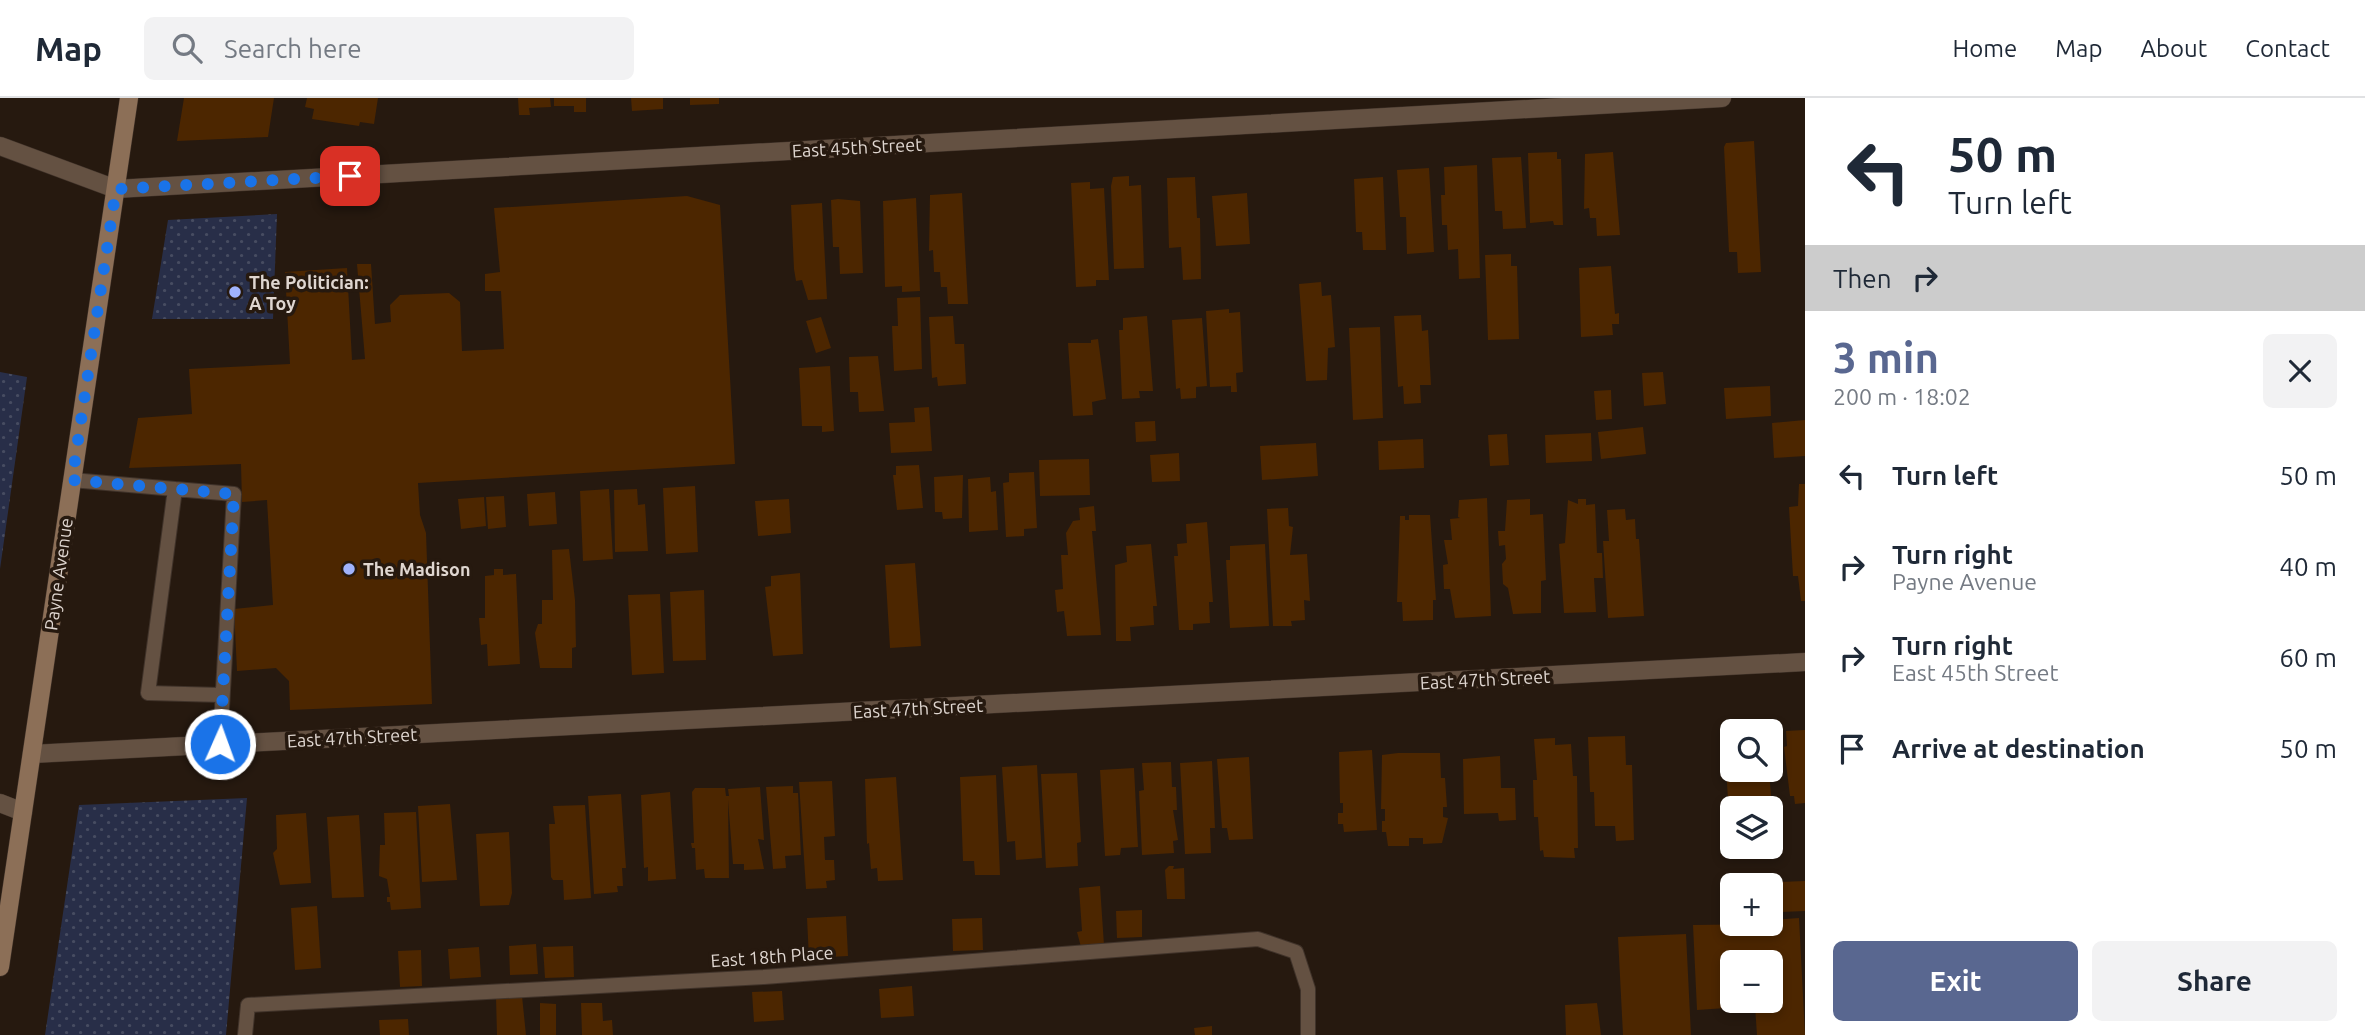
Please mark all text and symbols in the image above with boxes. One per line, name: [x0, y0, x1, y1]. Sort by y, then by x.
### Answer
search box: [144, 17, 634, 80]
icon: search: [168, 29, 206, 67]
text: Map: [35, 30, 102, 67]
text: Search here: [224, 34, 362, 63]
text: Home: [1952, 35, 2017, 62]
text: Map: [2055, 35, 2102, 62]
text: About: [2140, 35, 2207, 62]
text: Contact: [2245, 35, 2330, 62]
icon: left: [1833, 126, 1924, 217]
text: 50 m: [1948, 126, 2057, 181]
street label: East 45th Street: [791, 134, 923, 160]
pin: [320, 146, 380, 206]
icon: arrive: [331, 157, 369, 195]
text: Turn left: [1948, 184, 2072, 220]
icon: right: [1906, 259, 1944, 297]
text: Then: [1833, 264, 1892, 293]
place label: The Politician: A Toy: [249, 272, 369, 313]
marker: The Politician: A Toy: [227, 284, 243, 300]
text: 3 min: [1833, 334, 1939, 381]
button: close: [2263, 334, 2337, 408]
text: 200 m · 18:02: [1833, 384, 1971, 409]
icon: left: [1833, 457, 1871, 495]
text: Turn left: [1892, 461, 1998, 490]
text: 50 m: [2279, 461, 2337, 490]
street label: Payne Avenue: [40, 516, 76, 632]
text: Turn right: [1892, 540, 2013, 569]
icon: right: [1833, 548, 1871, 586]
text: 40 m: [2279, 552, 2337, 581]
place label: The Madison: [363, 559, 470, 579]
marker: The Madison: [341, 561, 357, 577]
text: Payne Avenue: [1892, 569, 2037, 594]
text: Turn right: [1892, 631, 2013, 660]
icon: right: [1833, 639, 1871, 677]
text: 60 m: [2279, 643, 2337, 672]
text: East 45th Street: [1892, 660, 2059, 685]
street label: East 47th Street: [1419, 666, 1551, 692]
street label: East 47th Street: [852, 695, 984, 721]
position arrow: [183, 707, 257, 781]
map controls: [1720, 719, 1783, 1013]
button: search: [1720, 719, 1783, 782]
street label: East 47th Street: [286, 724, 418, 750]
icon: arrive: [1833, 730, 1871, 768]
text: Arrive at destination: [1892, 734, 2145, 763]
text: 50 m: [2279, 734, 2337, 763]
button: layers: [1720, 796, 1783, 859]
button: +: [1720, 873, 1783, 936]
button: Exit: [1833, 941, 2078, 1021]
button: Share: [2092, 941, 2337, 1021]
street label: East 18th Place: [710, 942, 834, 970]
button: −: [1720, 950, 1783, 1013]

